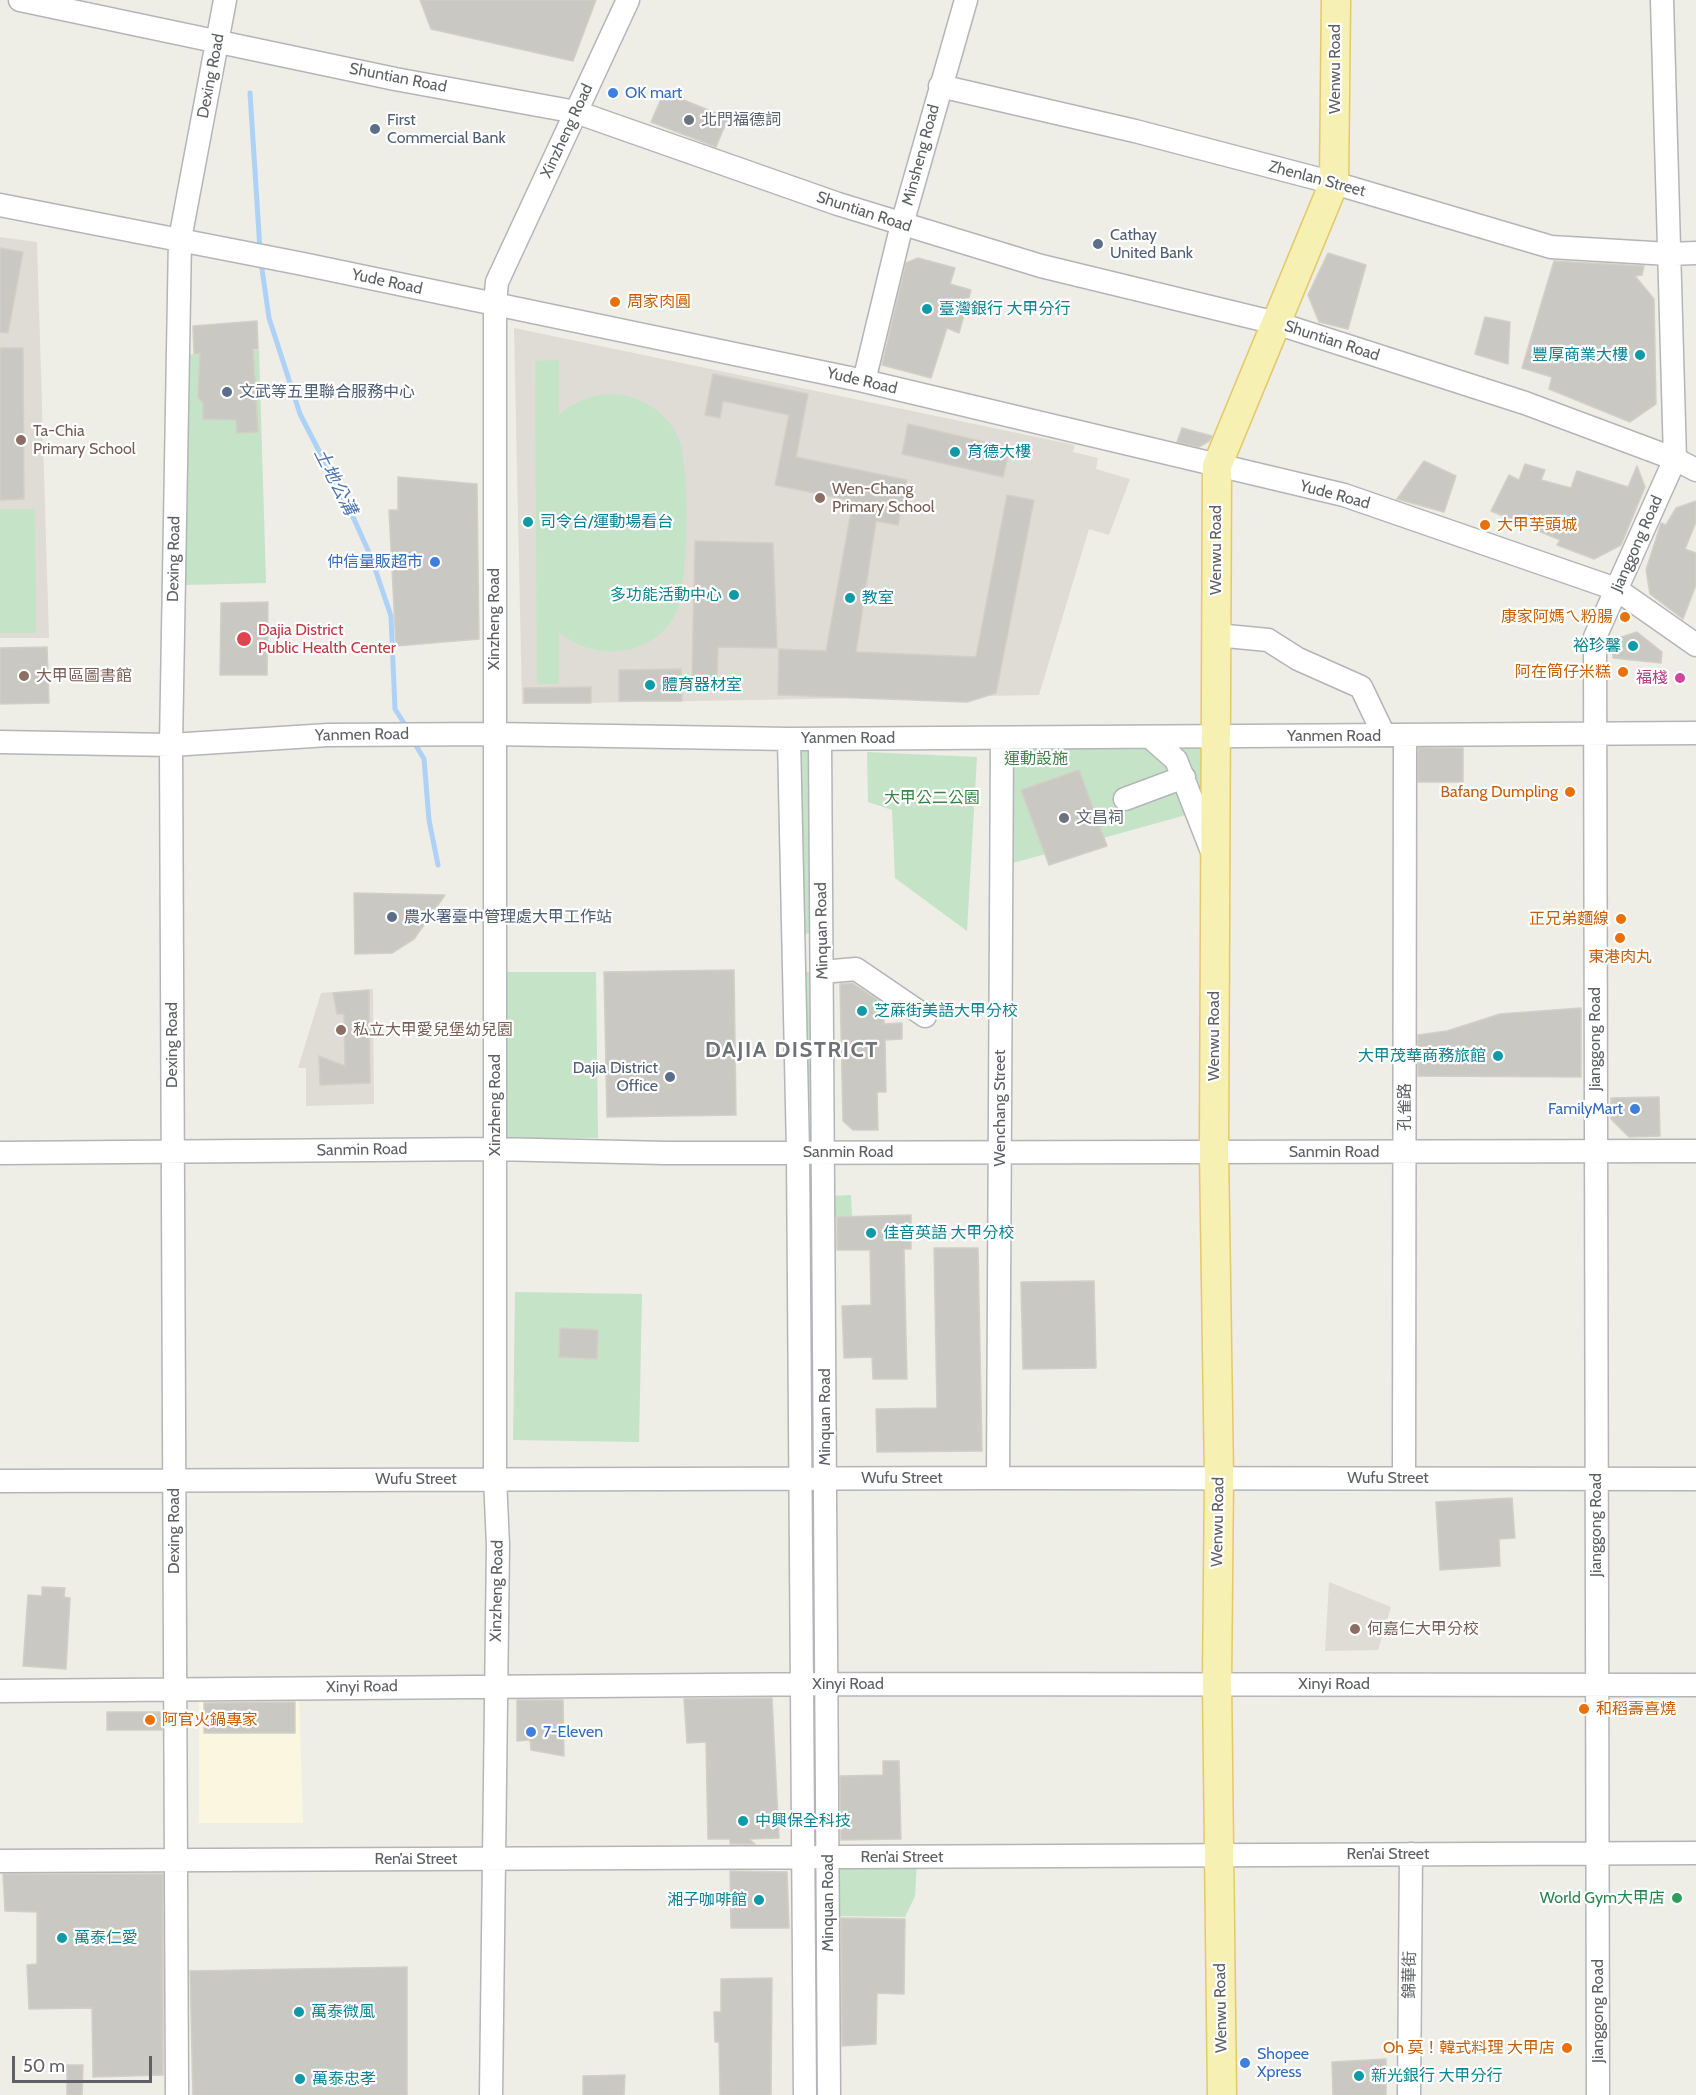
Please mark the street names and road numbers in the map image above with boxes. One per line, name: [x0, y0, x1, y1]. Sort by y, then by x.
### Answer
street label: Wenwu Road: [1325, 24, 1345, 114]
street label: Dexing Road: [193, 32, 229, 120]
street label: Shuntian Road: [348, 59, 448, 97]
street label: Xinzheng Road: [537, 81, 597, 181]
street label: Minsheng Road: [898, 102, 944, 208]
street label: Zhenlan Street: [1266, 157, 1368, 201]
street label: Shuntian Road: [814, 188, 914, 236]
street label: Yude Road: [350, 265, 424, 299]
street label: Shuntian Road: [1282, 317, 1382, 365]
street label: Yude Road: [825, 364, 899, 398]
street label: Yude Road: [1298, 476, 1372, 514]
street label: Jianggong Road: [1607, 493, 1667, 595]
street label: Wenwu Road: [1206, 505, 1226, 595]
street label: Dexing Road: [164, 516, 184, 602]
street label: Xinzheng Road: [484, 568, 504, 670]
street label: Yanmen Road: [315, 725, 409, 745]
street label: Yanmen Road: [1287, 726, 1381, 746]
street label: Yanmen Road: [801, 728, 895, 748]
street label: Minquan Road: [812, 882, 832, 980]
street label: Jianggong Road: [1585, 987, 1605, 1091]
street label: Wenwu Road: [1204, 991, 1224, 1081]
street label: Dexing Road: [162, 1002, 182, 1088]
street label: Wenchang Street: [990, 1050, 1010, 1166]
street label: Xinzheng Road: [485, 1054, 505, 1156]
street label: 孔雀路: [1395, 1083, 1415, 1131]
street label: Sanmin Road: [317, 1140, 407, 1160]
street label: Sanmin Road: [803, 1142, 893, 1162]
street label: Sanmin Road: [1289, 1142, 1379, 1162]
street label: Minquan Road: [815, 1368, 835, 1466]
street label: Wufu Street: [861, 1468, 943, 1488]
street label: Wufu Street: [1347, 1468, 1429, 1488]
street label: Wufu Street: [375, 1469, 457, 1489]
street label: Jianggong Road: [1586, 1473, 1606, 1577]
street label: Wenwu Road: [1208, 1477, 1228, 1567]
street label: Dexing Road: [164, 1488, 184, 1574]
street label: Xinzheng Road: [487, 1540, 507, 1642]
street label: Xinyi Road: [812, 1674, 884, 1694]
street label: Xinyi Road: [1298, 1674, 1370, 1694]
street label: Xinyi Road: [326, 1677, 398, 1697]
street label: Ren’ai Street: [1347, 1844, 1429, 1864]
street label: Ren’ai Street: [861, 1847, 943, 1867]
street label: Ren’ai Street: [375, 1849, 457, 1869]
street label: Minquan Road: [818, 1854, 838, 1952]
street label: 錦華街: [1400, 1951, 1420, 1999]
street label: Jianggong Road: [1588, 1959, 1608, 2063]
street label: Wenwu Road: [1211, 1963, 1231, 2053]

